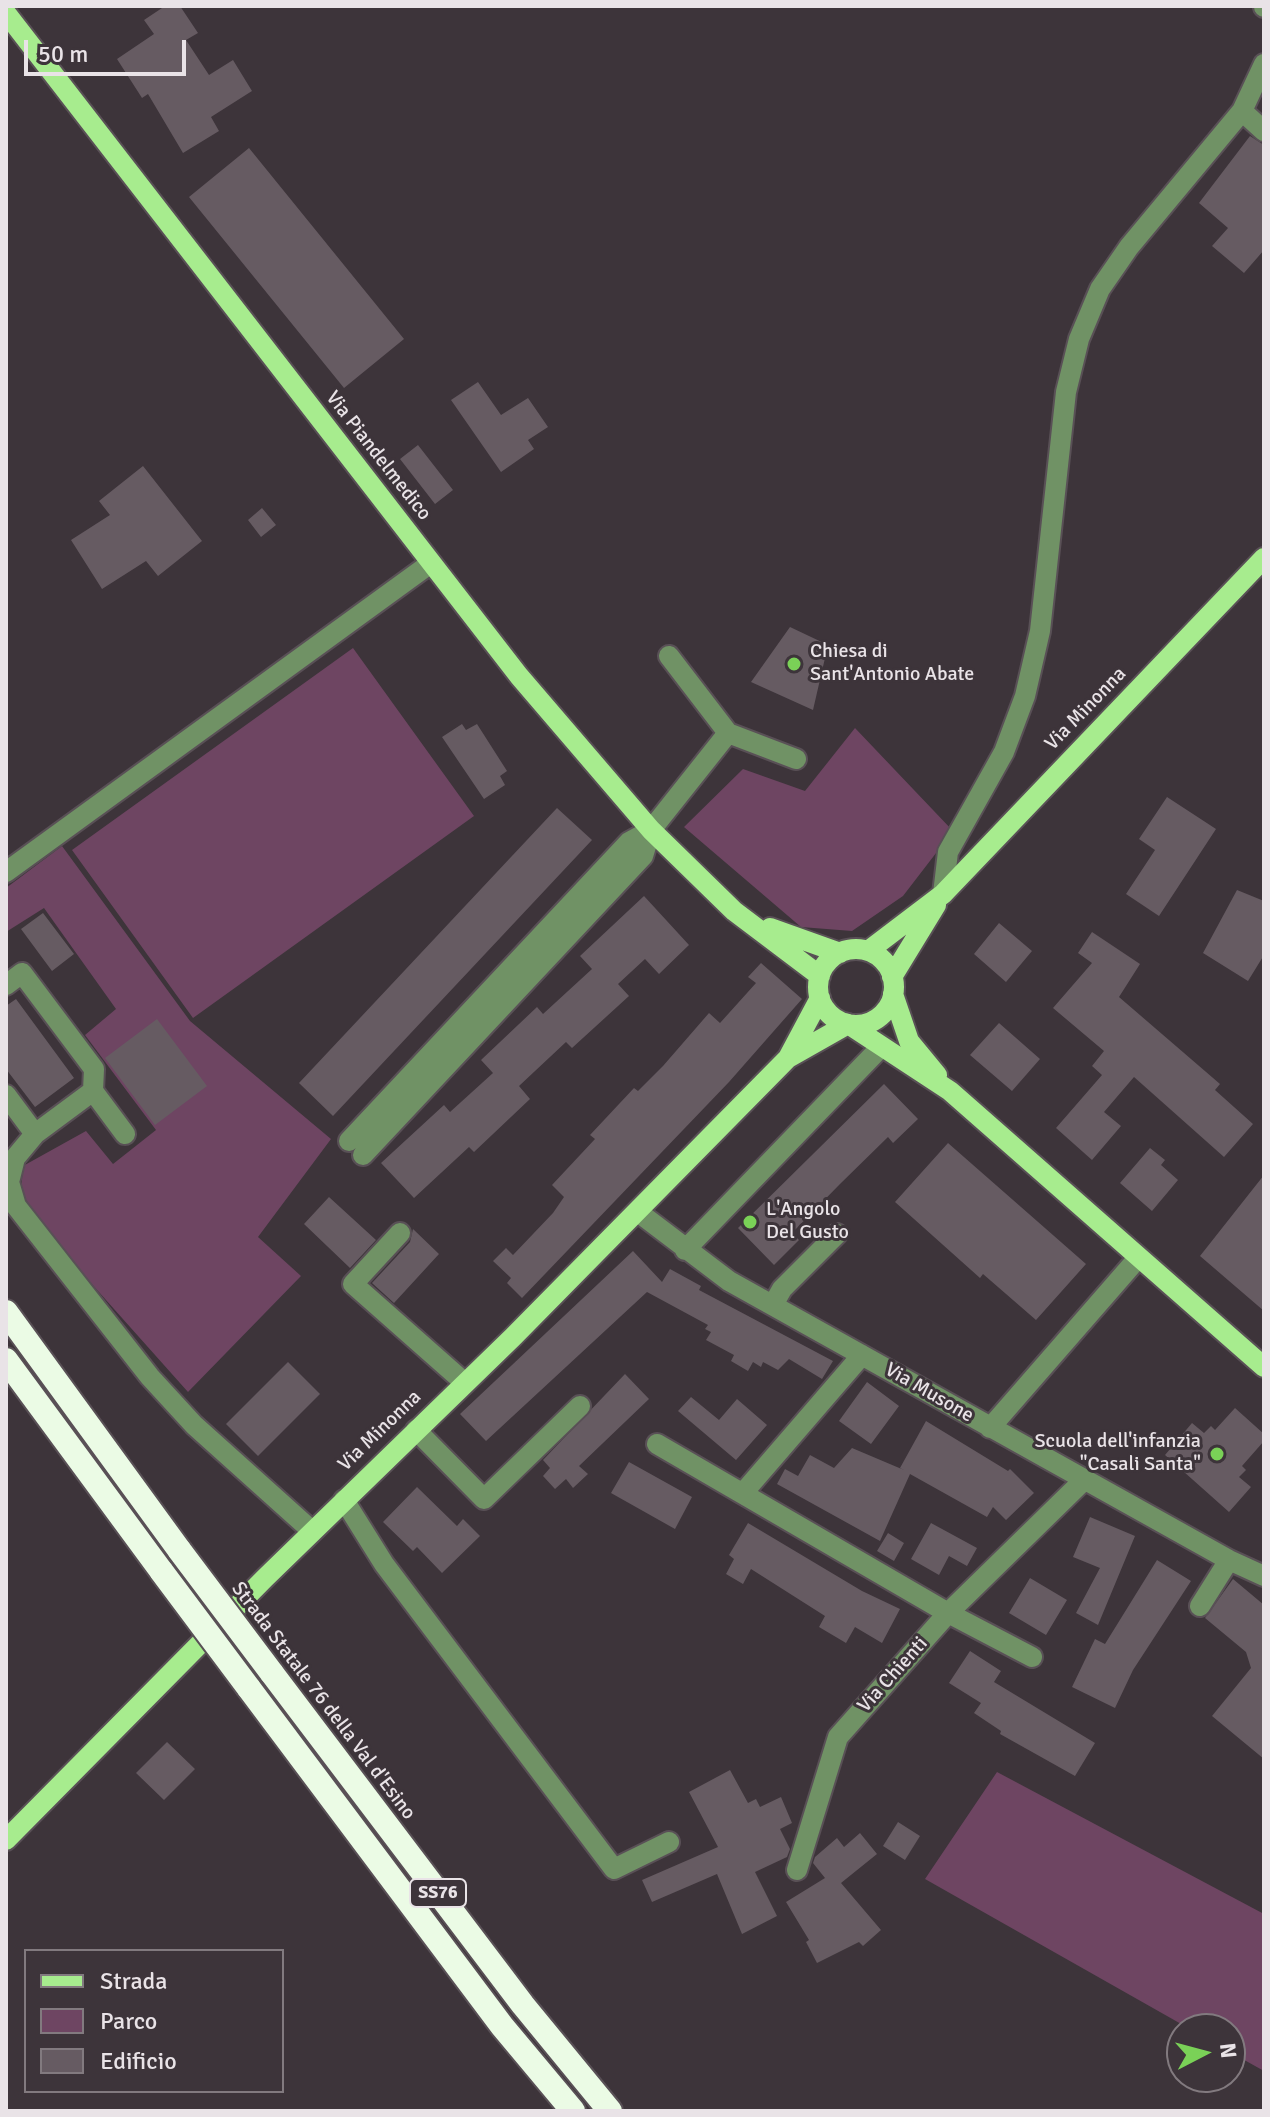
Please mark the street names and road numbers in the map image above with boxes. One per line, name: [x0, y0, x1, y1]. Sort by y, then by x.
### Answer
street label: Via Piandelmedico: [320, 387, 436, 525]
street label: Via Minonna: [1040, 662, 1132, 756]
street label: Via Musone: [880, 1358, 978, 1428]
street label: Via Minonna: [333, 1385, 427, 1477]
street label: Strada Statale 76 della Val d'Esino: [226, 1578, 420, 1824]
street label: Via Chienti: [853, 1632, 933, 1718]
road number: SS76: [410, 1879, 466, 1907]

